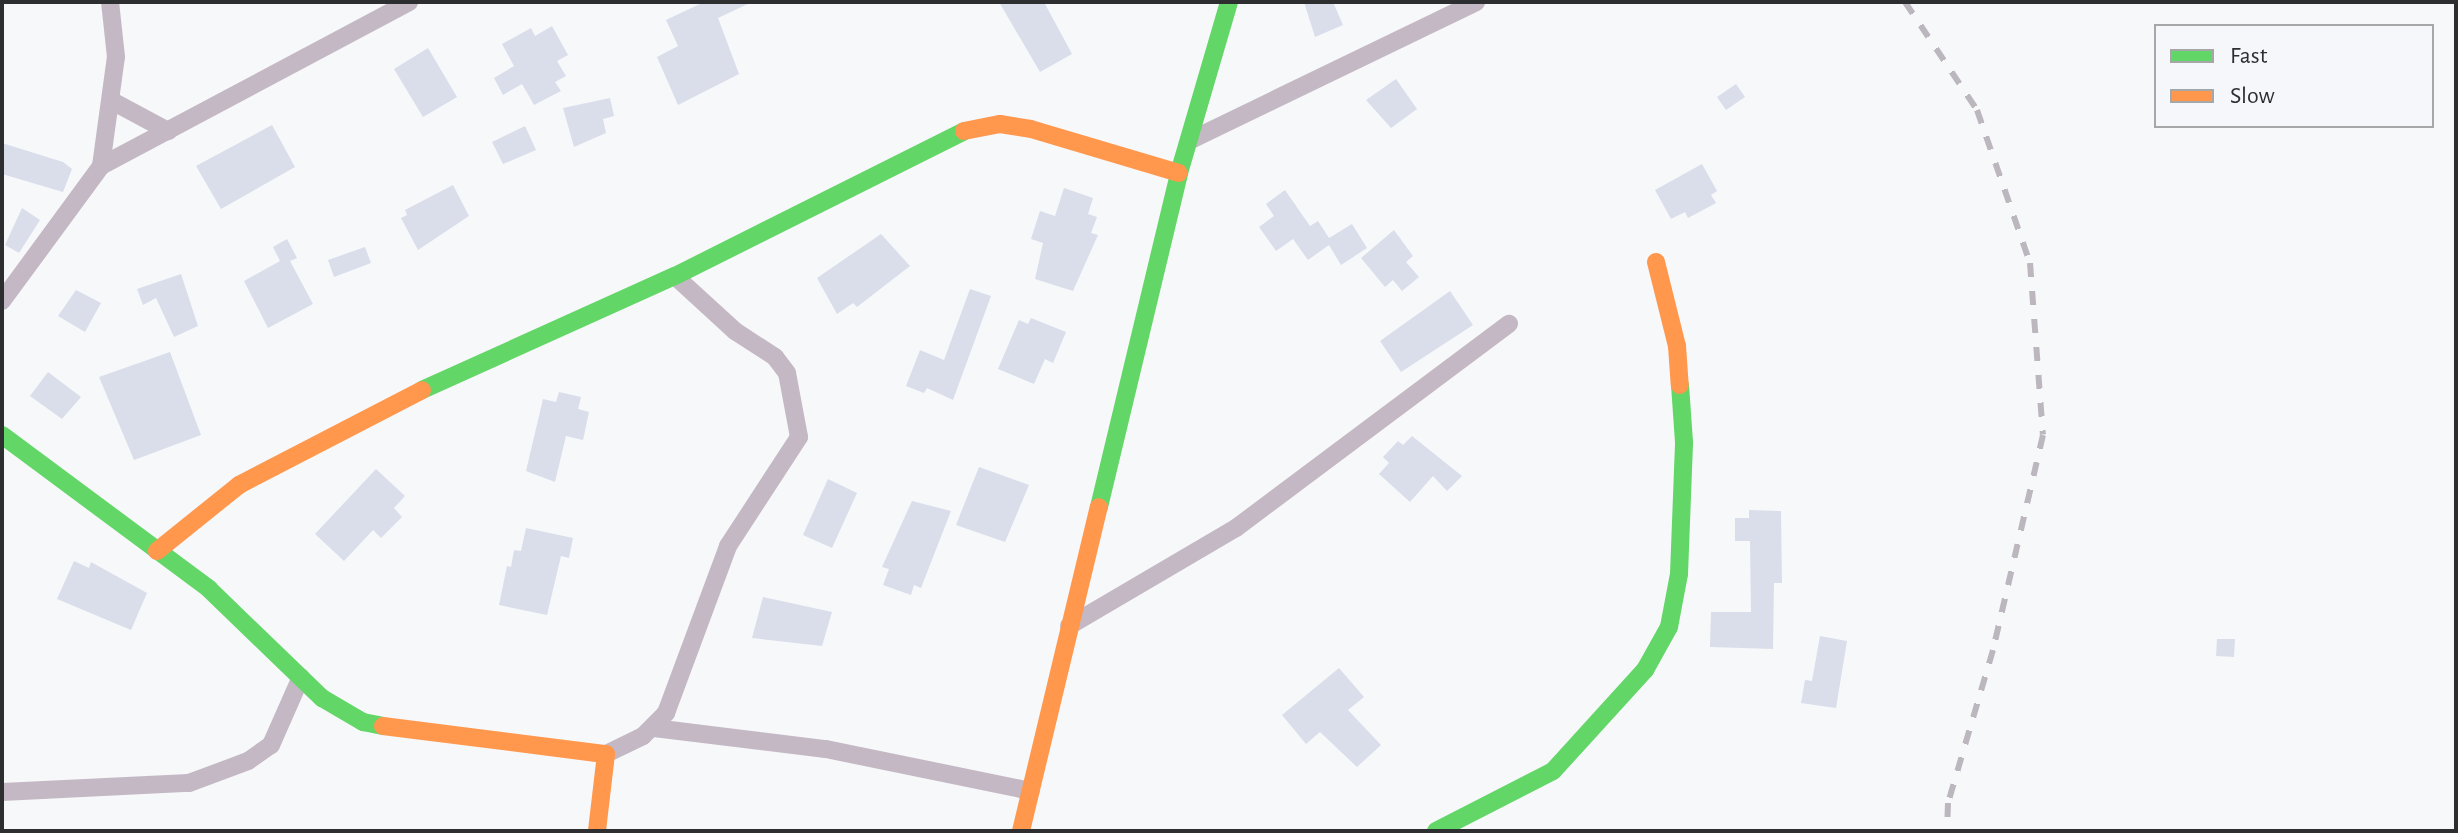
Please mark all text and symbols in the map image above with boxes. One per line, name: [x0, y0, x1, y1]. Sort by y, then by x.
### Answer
legend: [2154, 24, 2434, 128]
text: Fast: [2230, 44, 2267, 68]
text: Slow: [2230, 84, 2275, 108]

